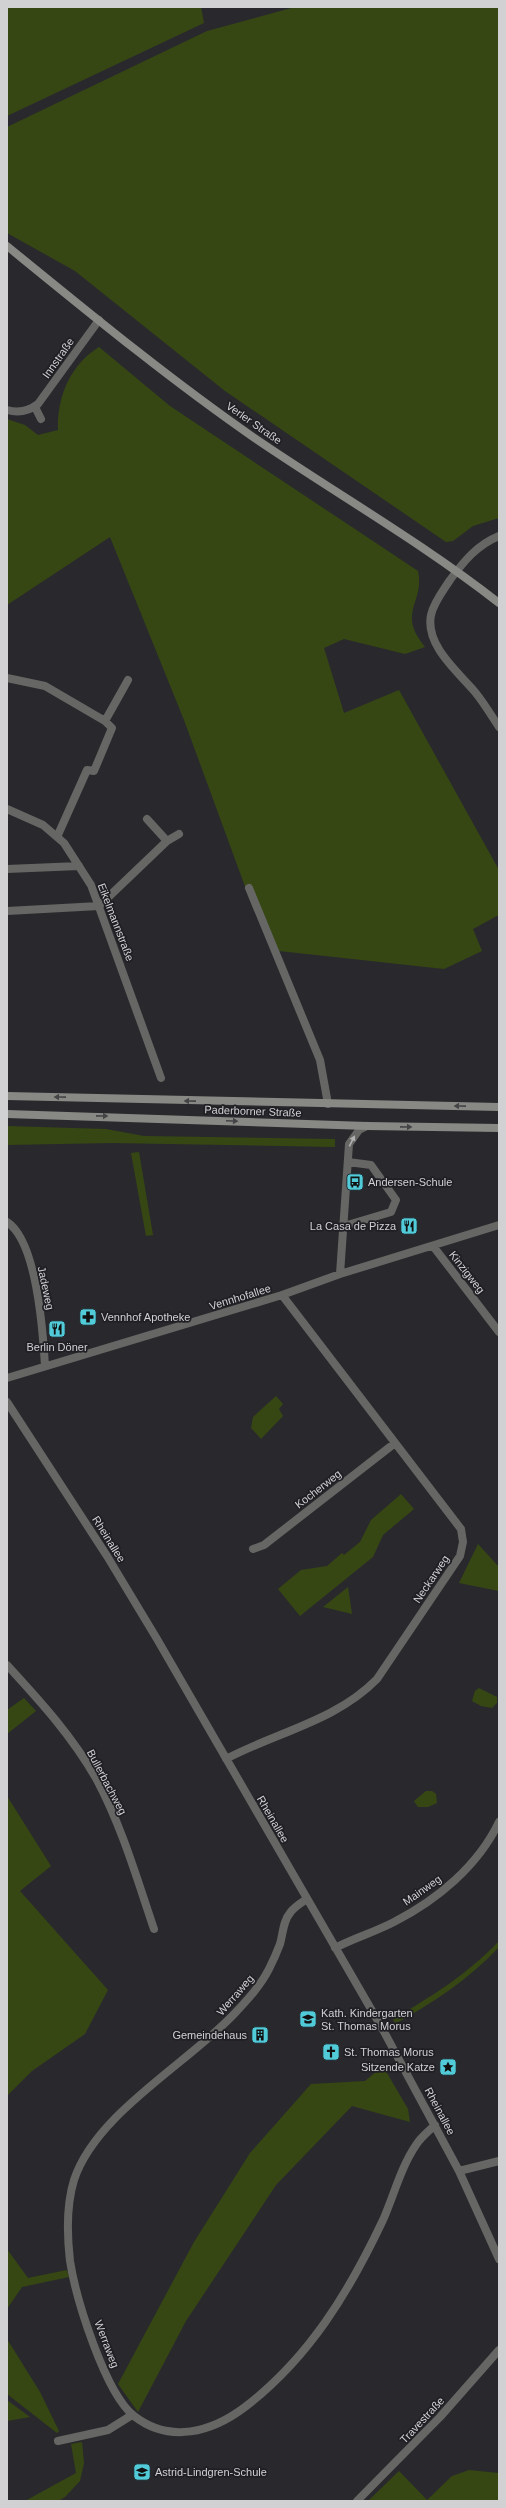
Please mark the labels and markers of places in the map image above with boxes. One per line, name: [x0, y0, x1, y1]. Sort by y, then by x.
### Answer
bus stop icon: Andersen-Schule: [345, 1172, 365, 1192]
place label: Andersen-Schule: [368, 1176, 452, 1188]
restaurant icon: La Casa de Pizza: [399, 1216, 419, 1236]
place label: La Casa de Pizza: [310, 1220, 397, 1232]
pharmacy icon: Vennhof Apotheke: [78, 1307, 98, 1327]
place label: Vennhof Apotheke: [101, 1311, 190, 1323]
restaurant icon: Berlin Döner: [47, 1319, 67, 1339]
place label: Berlin Döner: [26, 1341, 88, 1353]
place label: Kath. Kindergarten St. Thomas Morus: [321, 2007, 413, 2032]
school or university icon: Kath. Kindergarten St. Thomas Morus: [298, 2009, 318, 2029]
building icon: Gemeindehaus: [250, 2025, 270, 2045]
place label: Gemeindehaus: [172, 2029, 247, 2041]
church icon: St. Thomas Morus: [321, 2042, 341, 2062]
place label: St. Thomas Morus: [344, 2046, 434, 2058]
place icon: Sitzende Katze: [438, 2057, 458, 2077]
place label: Sitzende Katze: [361, 2061, 435, 2073]
school or university icon: Astrid-Lindgren-Schule: [132, 2462, 152, 2482]
place label: Astrid-Lindgren-Schule: [155, 2466, 267, 2478]

